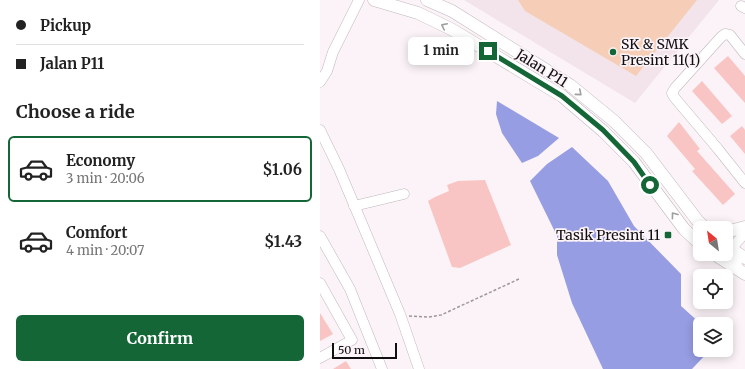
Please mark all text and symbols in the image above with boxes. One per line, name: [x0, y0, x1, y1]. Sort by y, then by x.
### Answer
text: Pickup: [40, 16, 91, 35]
one-way arrow: [441, 23, 448, 31]
place label: SK & SMK Presint 11(1): [621, 35, 700, 69]
callout: 1 min: [408, 37, 474, 65]
text: 1 min: [423, 42, 459, 59]
route end: [479, 42, 497, 60]
street label: Jalan P11: [512, 44, 571, 91]
marker: SK & SMK Presint 11(1): [608, 47, 618, 57]
text: Jalan P11: [40, 54, 104, 73]
one-way arrow: [575, 88, 582, 95]
text: Choose a ride: [16, 100, 135, 123]
icon: car: [18, 151, 54, 187]
text: Economy: [66, 151, 135, 170]
text: $1.06: [263, 160, 302, 179]
text: 3 min · 20:06: [66, 170, 145, 187]
route start: [641, 176, 659, 194]
one-way arrow: [671, 213, 678, 220]
north arrow: [693, 221, 733, 261]
map controls: [693, 221, 733, 357]
icon: car: [18, 223, 54, 259]
text: Comfort: [66, 223, 127, 242]
place label: Tasik Presint 11: [556, 226, 660, 244]
marker: Tasik Presint 11: [663, 230, 673, 240]
text: $1.43: [264, 232, 302, 251]
text: 4 min · 20:07: [66, 242, 145, 259]
button: locate: [693, 269, 733, 309]
button: Confirm: [16, 315, 304, 361]
button: layers: [693, 317, 733, 357]
scale bar: [332, 341, 397, 360]
text: 50 m: [338, 343, 365, 357]

